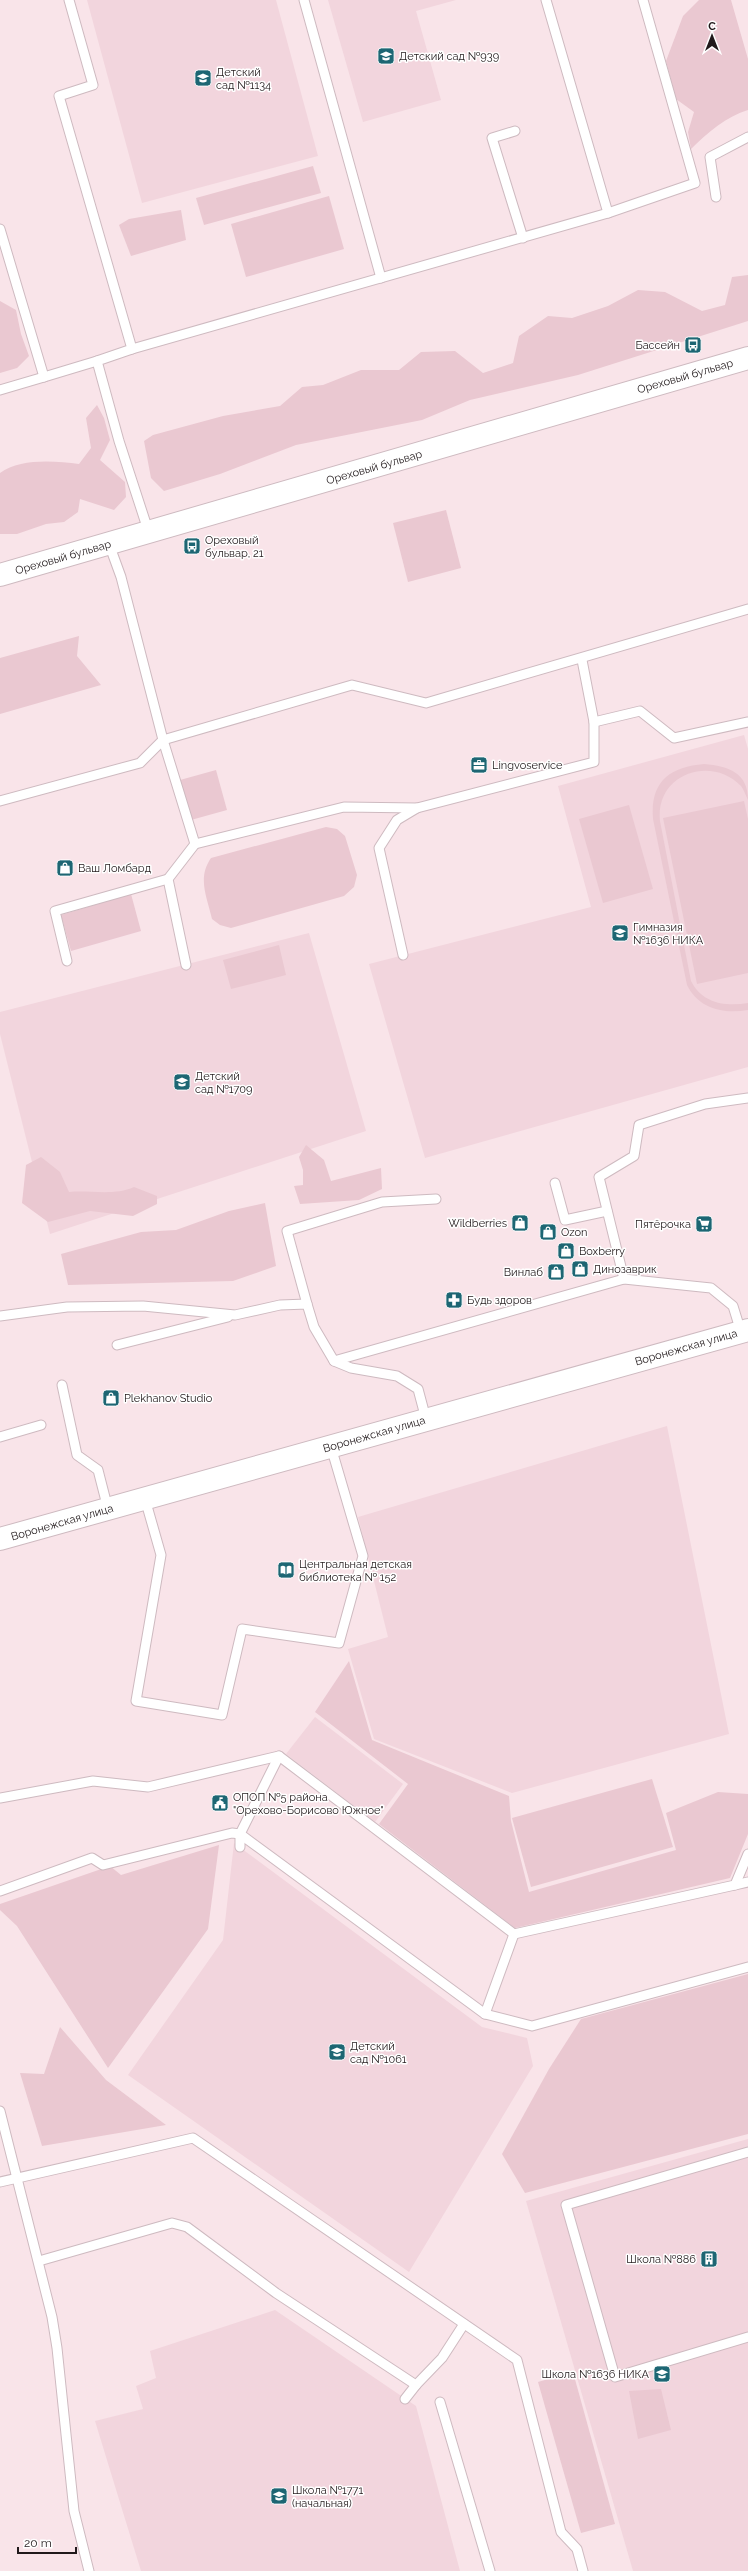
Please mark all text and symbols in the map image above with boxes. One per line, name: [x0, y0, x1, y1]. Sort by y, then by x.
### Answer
north arrow: [692, 16, 732, 56]
text: С: [708, 20, 716, 33]
school or university icon: Детский сад №939: [376, 46, 396, 66]
place label: Детский сад №939: [399, 50, 499, 63]
place label: Детский сад №1134: [216, 66, 271, 92]
school or university icon: Детский сад №1134: [193, 68, 213, 88]
bus stop icon: Бассейн: [683, 335, 703, 355]
place label: Бассейн: [635, 339, 680, 352]
street label: Ореховый бульвар: [636, 357, 735, 396]
street label: Ореховый бульвар: [325, 448, 424, 487]
place label: Ореховый бульвар, 21: [205, 534, 264, 560]
bus stop icon: Ореховый бульвар, 21: [182, 536, 202, 556]
street label: Ореховый бульвар: [14, 538, 113, 577]
office icon: Lingvoservice: [469, 755, 489, 775]
place label: Lingvoservice: [492, 759, 563, 772]
shop icon: Ваш Ломбард: [55, 858, 75, 878]
place label: Ваш Ломбард: [78, 862, 152, 875]
place label: Гимназия №1636 НИКА: [633, 921, 704, 947]
school or university icon: Гимназия №1636 НИКА: [610, 923, 630, 943]
place label: Детский сад №1709: [195, 1070, 252, 1096]
school or university icon: Детский сад №1709: [172, 1072, 192, 1092]
shop icon: Wildberries: [510, 1213, 530, 1233]
supermarket icon: Пятёрочка: [694, 1214, 714, 1234]
place label: Wildberries: [448, 1217, 507, 1230]
place label: Пятёрочка: [635, 1218, 691, 1231]
shop icon: Ozon: [538, 1222, 558, 1242]
place label: Ozon: [561, 1226, 588, 1239]
shop icon: Boxberry: [556, 1241, 576, 1261]
place label: Boxberry: [579, 1245, 625, 1258]
shop icon: Динозаврик: [570, 1259, 590, 1279]
shop icon: Винлаб: [546, 1262, 566, 1282]
place label: Динозаврик: [593, 1263, 657, 1276]
place label: Винлаб: [504, 1266, 543, 1279]
pharmacy icon: Будь здоров: [444, 1290, 464, 1310]
place label: Будь здоров: [467, 1294, 532, 1307]
street label: Воронежская улица: [633, 1327, 739, 1368]
shop icon: Plekhanov Studio: [101, 1388, 121, 1408]
place label: Plekhanov Studio: [124, 1392, 213, 1405]
street label: Воронежская улица: [321, 1414, 427, 1455]
street label: Воронежская улица: [9, 1502, 115, 1543]
place label: Центральная детская библиотека № 152: [299, 1558, 412, 1584]
library icon: Центральная детская библиотека № 152: [276, 1560, 296, 1580]
place label: ОПОП №5 района "Орехово-Борисово Южное": [233, 1791, 384, 1817]
public building icon: ОПОП №5 района "Орехово-Борисово Южное": [210, 1793, 230, 1813]
place label: Детский сад №1061: [350, 2040, 407, 2066]
school or university icon: Детский сад №1061: [327, 2042, 347, 2062]
building icon: Школа №886: [699, 2249, 719, 2269]
place label: Школа №886: [626, 2253, 696, 2266]
school or university icon: Школа №1636 НИКА: [652, 2364, 672, 2384]
place label: Школа №1636 НИКА: [541, 2368, 650, 2381]
place label: Школа №1771 (начальная): [292, 2484, 363, 2510]
school or university icon: Школа №1771 (начальная): [269, 2486, 289, 2506]
scale bar: [18, 2529, 76, 2555]
text: 20 m: [24, 2536, 52, 2550]

